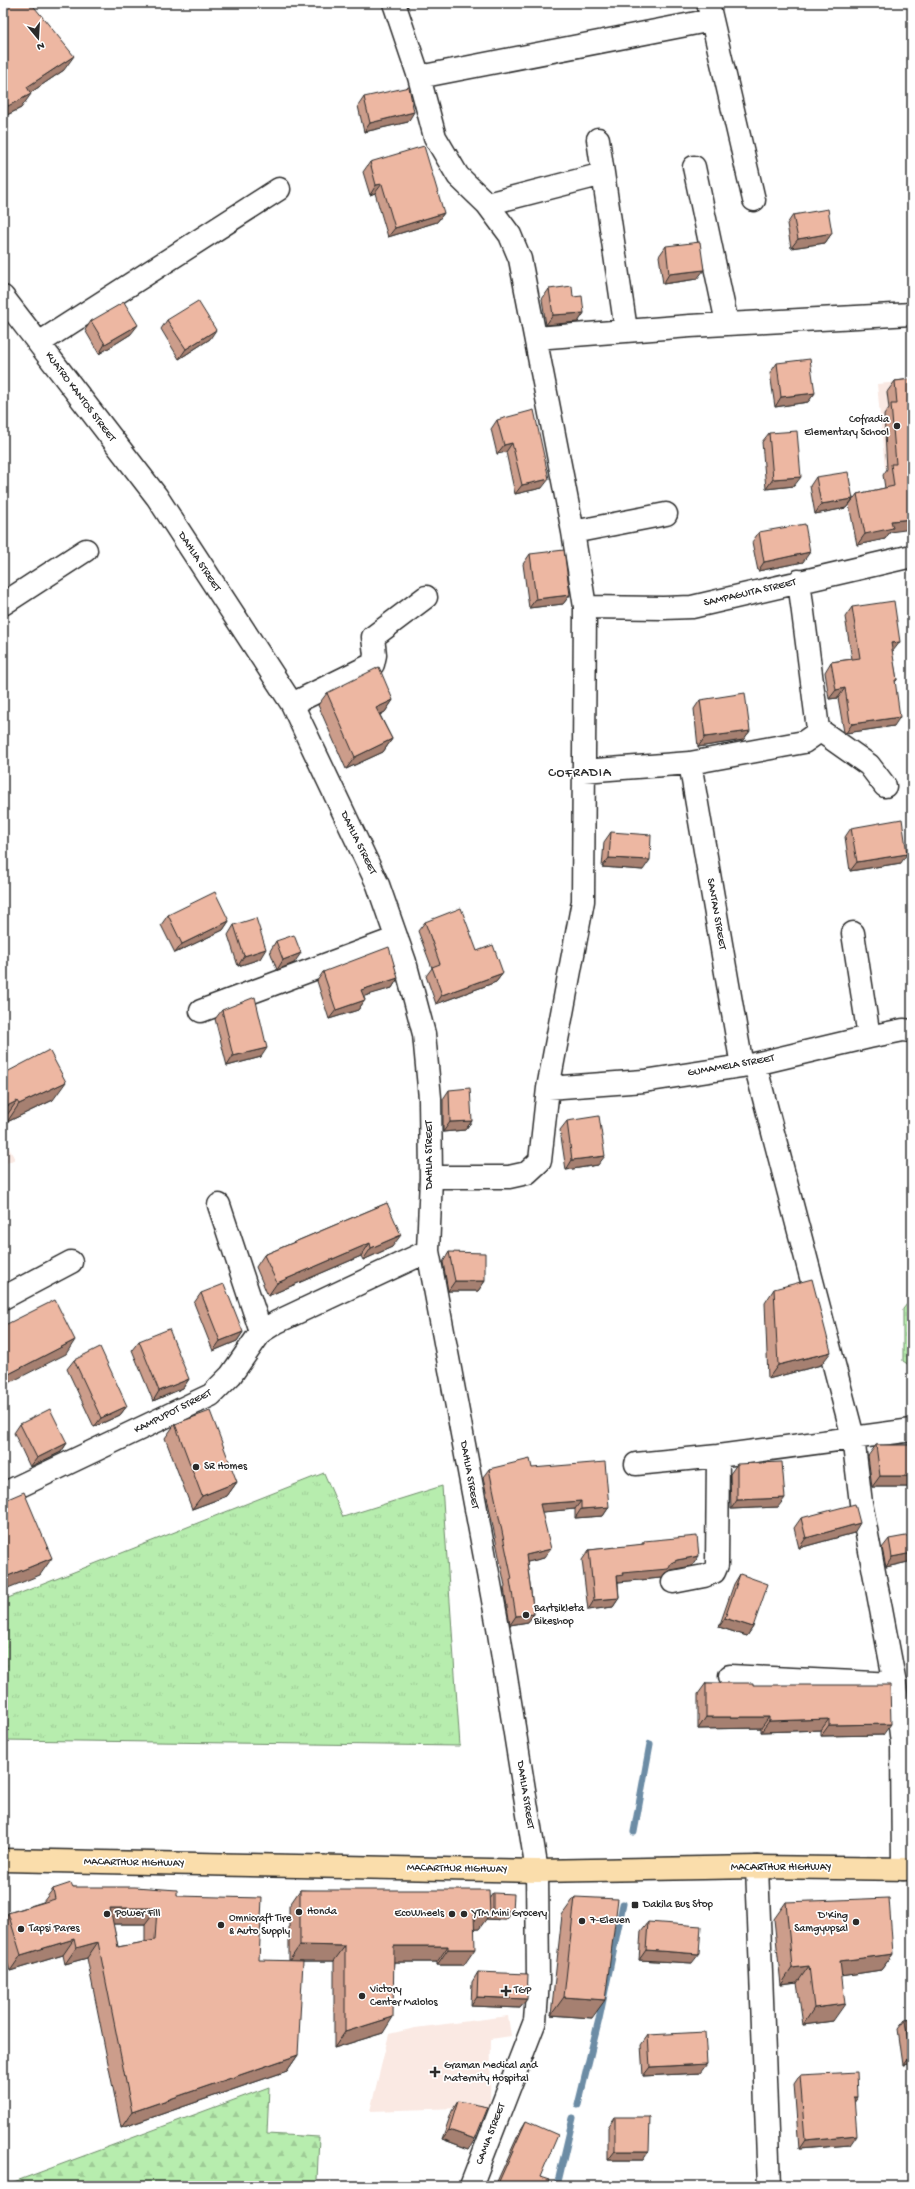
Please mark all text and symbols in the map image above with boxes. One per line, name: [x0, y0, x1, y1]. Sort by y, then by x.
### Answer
north arrow: [18, 18, 58, 58]
text: N: [35, 39, 46, 52]
street label: KUATRO KANTOS STREET: [42, 350, 118, 445]
place label: Cofradia Elementary School: [804, 413, 890, 439]
marker: Cofradia Elementary School: [892, 421, 902, 431]
street label: DAHLIA STREET: [175, 529, 223, 595]
street label: SAMPAGUITA STREET: [703, 576, 798, 609]
district label: COFRADIA: [548, 766, 612, 781]
street label: DAHLIA STREET: [337, 809, 379, 877]
street label: SANTAN STREET: [704, 877, 728, 951]
street label: GUMAMELA STREET: [687, 1052, 776, 1080]
street label: DAHLIA STREET: [424, 1120, 436, 1190]
street label: KAMPUPOT STREET: [132, 1387, 214, 1437]
street label: DAHLIA STREET: [457, 1439, 481, 1511]
place label: SR Homes: [204, 1461, 248, 1473]
marker: SR Homes: [191, 1462, 201, 1472]
place label: Bartsikleta Bikeshop: [533, 1603, 585, 1628]
marker: Bartsikleta Bikeshop: [521, 1610, 531, 1620]
street label: DAHLIA STREET: [514, 1759, 536, 1831]
street label: MACARTHUR HIGHWAY: [84, 1856, 184, 1870]
street label: MACARTHUR HIGHWAY: [407, 1862, 507, 1876]
street label: MACARTHUR HIGHWAY: [731, 1862, 831, 1874]
place label: Dakila Bus Stop: [642, 1899, 713, 1911]
marker: Dakila Bus Stop: [630, 1900, 640, 1910]
place label: Honda: [307, 1906, 338, 1918]
marker: Honda: [294, 1907, 304, 1917]
place label: Power Fill: [114, 1908, 161, 1920]
place label: EcoWheels: [395, 1908, 445, 1920]
place label: YTM Mini Grocery: [471, 1908, 548, 1920]
marker: Power Fill: [102, 1909, 112, 1919]
marker: EcoWheels: [447, 1909, 457, 1919]
marker: YTM Mini Grocery: [459, 1909, 469, 1919]
place label: D'King Samgyupsal: [794, 1910, 849, 1935]
place label: Omnicraft Tire & Auto Supply: [229, 1912, 292, 1938]
place label: 7-Eleven: [589, 1915, 631, 1927]
marker: 7-Eleven: [577, 1916, 587, 1926]
marker: D'King Samgyupsal: [851, 1917, 861, 1927]
marker: Omnicraft Tire & Auto Supply: [216, 1920, 226, 1930]
place label: Tapsi Pares: [28, 1923, 81, 1935]
marker: Tapsi Pares: [16, 1924, 26, 1934]
place label: Victory Center Malolos: [369, 1984, 439, 2009]
place label: TGP: [513, 1985, 532, 1997]
marker: TGP: [501, 1986, 511, 1996]
marker: Victory Center Malolos: [357, 1991, 367, 2001]
place label: Graman Medical and Maternity Hospital: [444, 2060, 539, 2085]
marker: Graman Medical and Maternity Hospital: [429, 2066, 441, 2078]
street label: CAMIA STREET: [474, 2101, 508, 2166]

